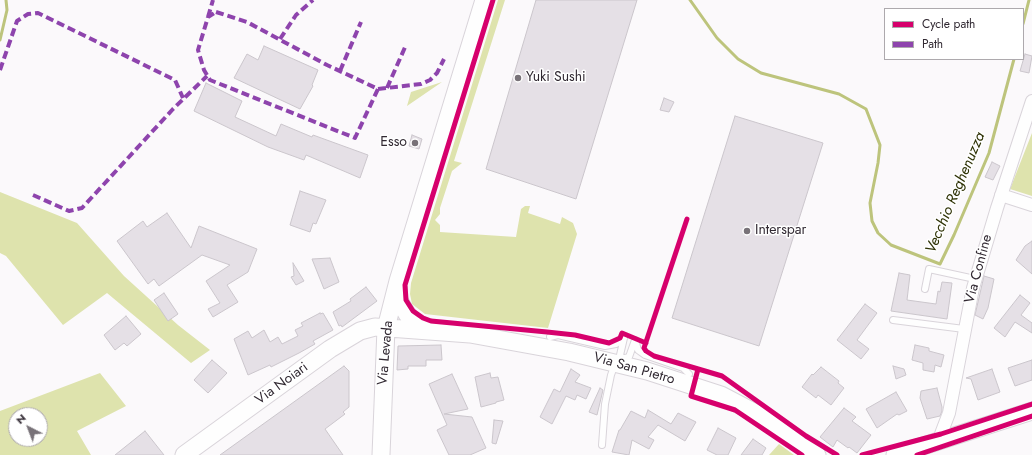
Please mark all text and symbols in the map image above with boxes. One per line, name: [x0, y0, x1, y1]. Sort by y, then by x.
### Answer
legend: [884, 8, 1024, 60]
text: Cycle path: [922, 15, 975, 33]
text: Path: [922, 35, 943, 53]
place label: Yuki Sushi: [526, 70, 586, 86]
marker: Yuki Sushi: [513, 73, 523, 83]
water label: Vecchio Reghenuzza: [922, 130, 990, 256]
place label: Esso: [380, 135, 407, 151]
marker: Esso: [410, 138, 420, 148]
place label: Interspar: [755, 223, 806, 239]
marker: Interspar: [742, 226, 752, 236]
street label: Via Confine: [962, 233, 996, 305]
street label: Via Levada: [375, 320, 397, 386]
street label: Via San Pietro: [591, 349, 677, 389]
street label: Via Noiari: [252, 359, 312, 409]
north arrow: [8, 407, 48, 447]
text: N: [12, 410, 29, 428]

